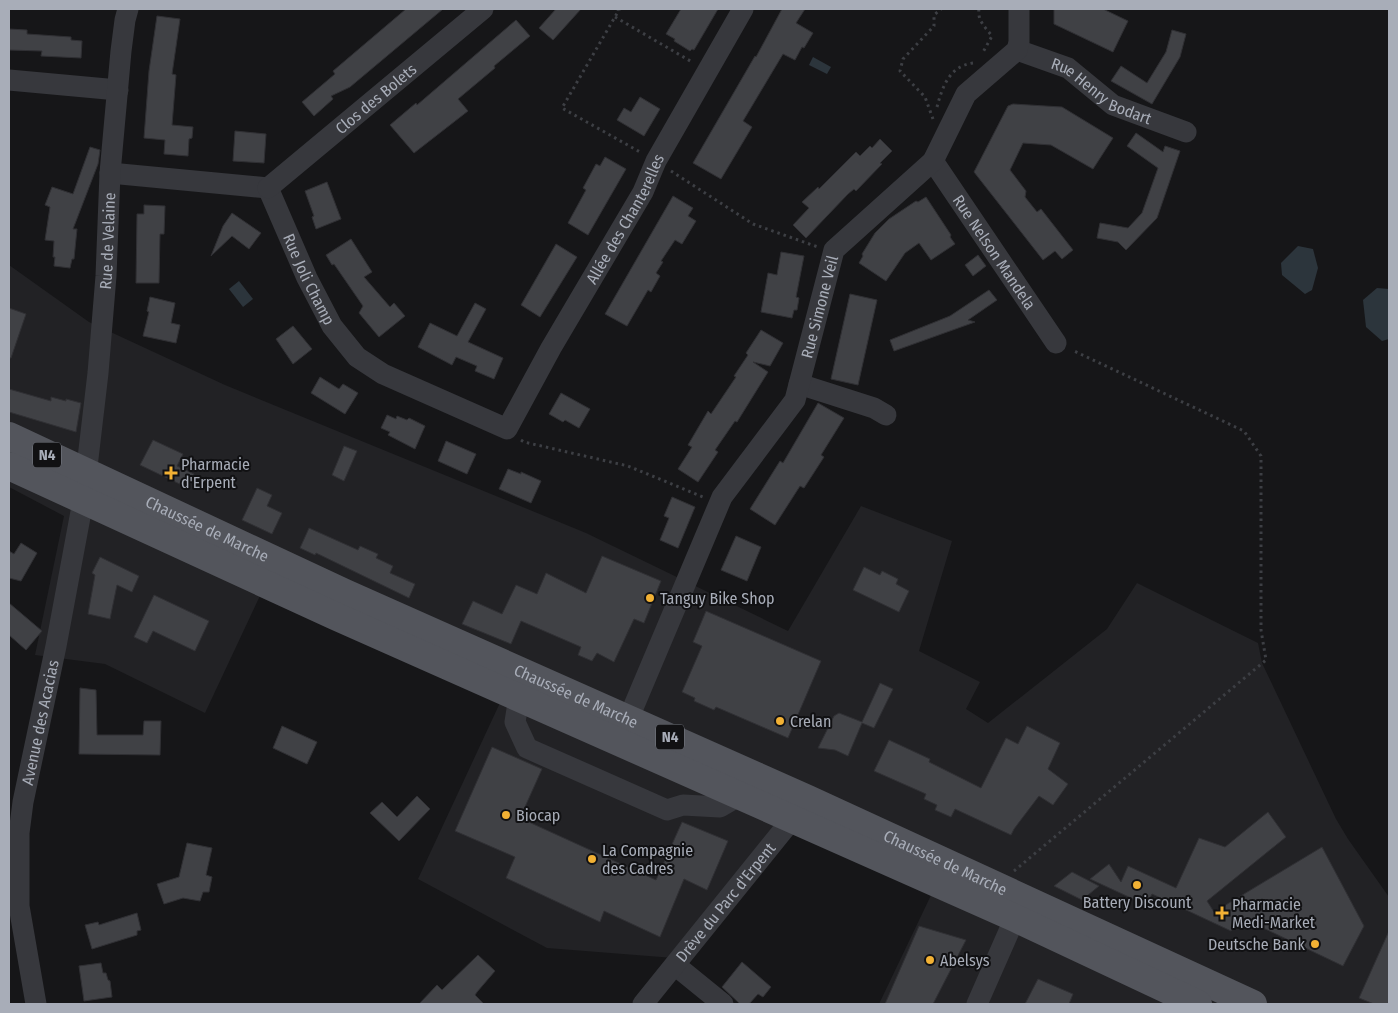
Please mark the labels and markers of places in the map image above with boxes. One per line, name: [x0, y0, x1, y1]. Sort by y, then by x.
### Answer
place label: Pharmacie d'Erpent: [181, 455, 250, 492]
marker: Pharmacie d'Erpent: [165, 467, 177, 479]
place label: Tanguy Bike Shop: [660, 589, 775, 608]
marker: Tanguy Bike Shop: [644, 592, 656, 604]
place label: Crelan: [790, 712, 831, 731]
marker: Crelan: [774, 715, 786, 727]
place label: Biocap: [516, 806, 560, 825]
marker: Biocap: [500, 809, 512, 821]
place label: La Compagnie des Cadres: [602, 841, 693, 878]
marker: La Compagnie des Cadres: [586, 853, 598, 865]
marker: Battery Discount: [1131, 879, 1143, 891]
place label: Battery Discount: [1083, 893, 1192, 912]
place label: Pharmacie Medi-Market: [1232, 895, 1316, 932]
marker: Pharmacie Medi-Market: [1216, 907, 1228, 919]
place label: Deutsche Bank: [1208, 935, 1306, 954]
marker: Deutsche Bank: [1309, 938, 1321, 950]
place label: Abelsys: [940, 951, 990, 970]
marker: Abelsys: [924, 954, 936, 966]

